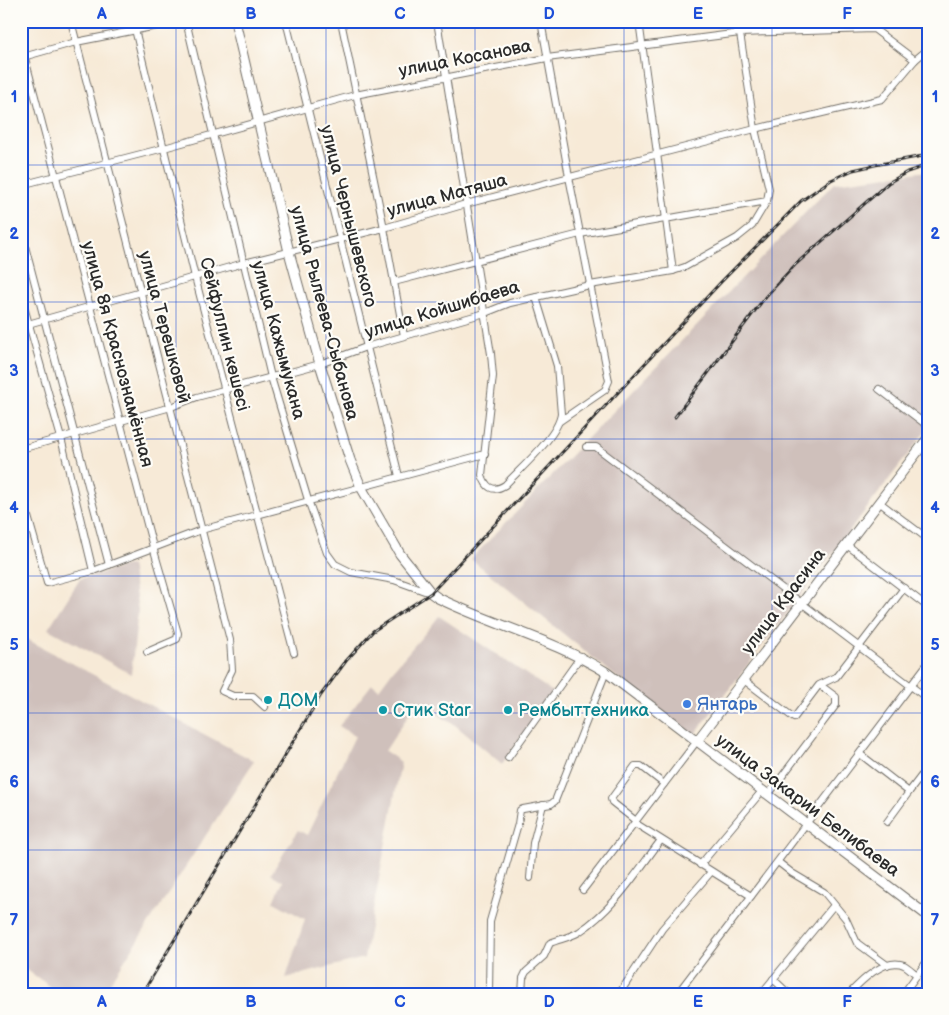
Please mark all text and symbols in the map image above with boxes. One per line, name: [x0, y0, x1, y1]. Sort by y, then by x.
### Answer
text: A: [96, 5, 107, 24]
text: B: [245, 5, 257, 24]
text: C: [394, 5, 406, 24]
text: D: [543, 5, 555, 24]
text: E: [693, 5, 703, 24]
text: F: [842, 5, 852, 24]
street label: улица Косанова: [397, 35, 534, 82]
text: 1: [11, 88, 17, 107]
text: 1: [932, 88, 938, 107]
street label: улица Чернышевского: [316, 123, 381, 309]
street label: улица Матяша: [385, 169, 510, 222]
street label: улица Рылеева-Сыбанова: [286, 204, 363, 423]
text: 2: [9, 225, 19, 244]
text: 2: [930, 225, 940, 244]
street label: улица 8я Краснознамённая: [77, 239, 158, 469]
street label: улица Терешковой: [134, 249, 195, 406]
street label: Сейфуллин көшесі: [195, 255, 254, 413]
street label: улица Кажымукана: [247, 259, 310, 422]
street label: улица Койшибаева: [362, 276, 522, 343]
text: 3: [9, 362, 19, 381]
text: 3: [930, 362, 940, 381]
text: 4: [9, 499, 19, 518]
text: 4: [930, 499, 940, 518]
street label: улица Красина: [737, 544, 830, 658]
text: 5: [9, 636, 19, 655]
text: 5: [930, 636, 940, 655]
place label: ДОМ: [278, 690, 319, 711]
marker: ДОМ: [262, 694, 274, 706]
place label: Янтарь: [697, 694, 758, 715]
marker: Янтарь: [681, 698, 693, 710]
place label: Стик Star: [393, 700, 471, 721]
place label: Рембыттехника: [518, 700, 649, 721]
marker: Стик Star: [377, 704, 389, 716]
marker: Рембыттехника: [502, 704, 514, 716]
street label: улица Закарии Белибаева: [712, 730, 904, 881]
text: 6: [9, 773, 19, 792]
text: 6: [930, 773, 940, 792]
text: 7: [10, 911, 19, 930]
text: 7: [931, 911, 940, 930]
text: A: [96, 993, 107, 1012]
text: B: [245, 993, 257, 1012]
text: C: [394, 993, 406, 1012]
text: D: [543, 993, 555, 1012]
text: E: [693, 993, 703, 1012]
text: F: [842, 993, 852, 1012]

